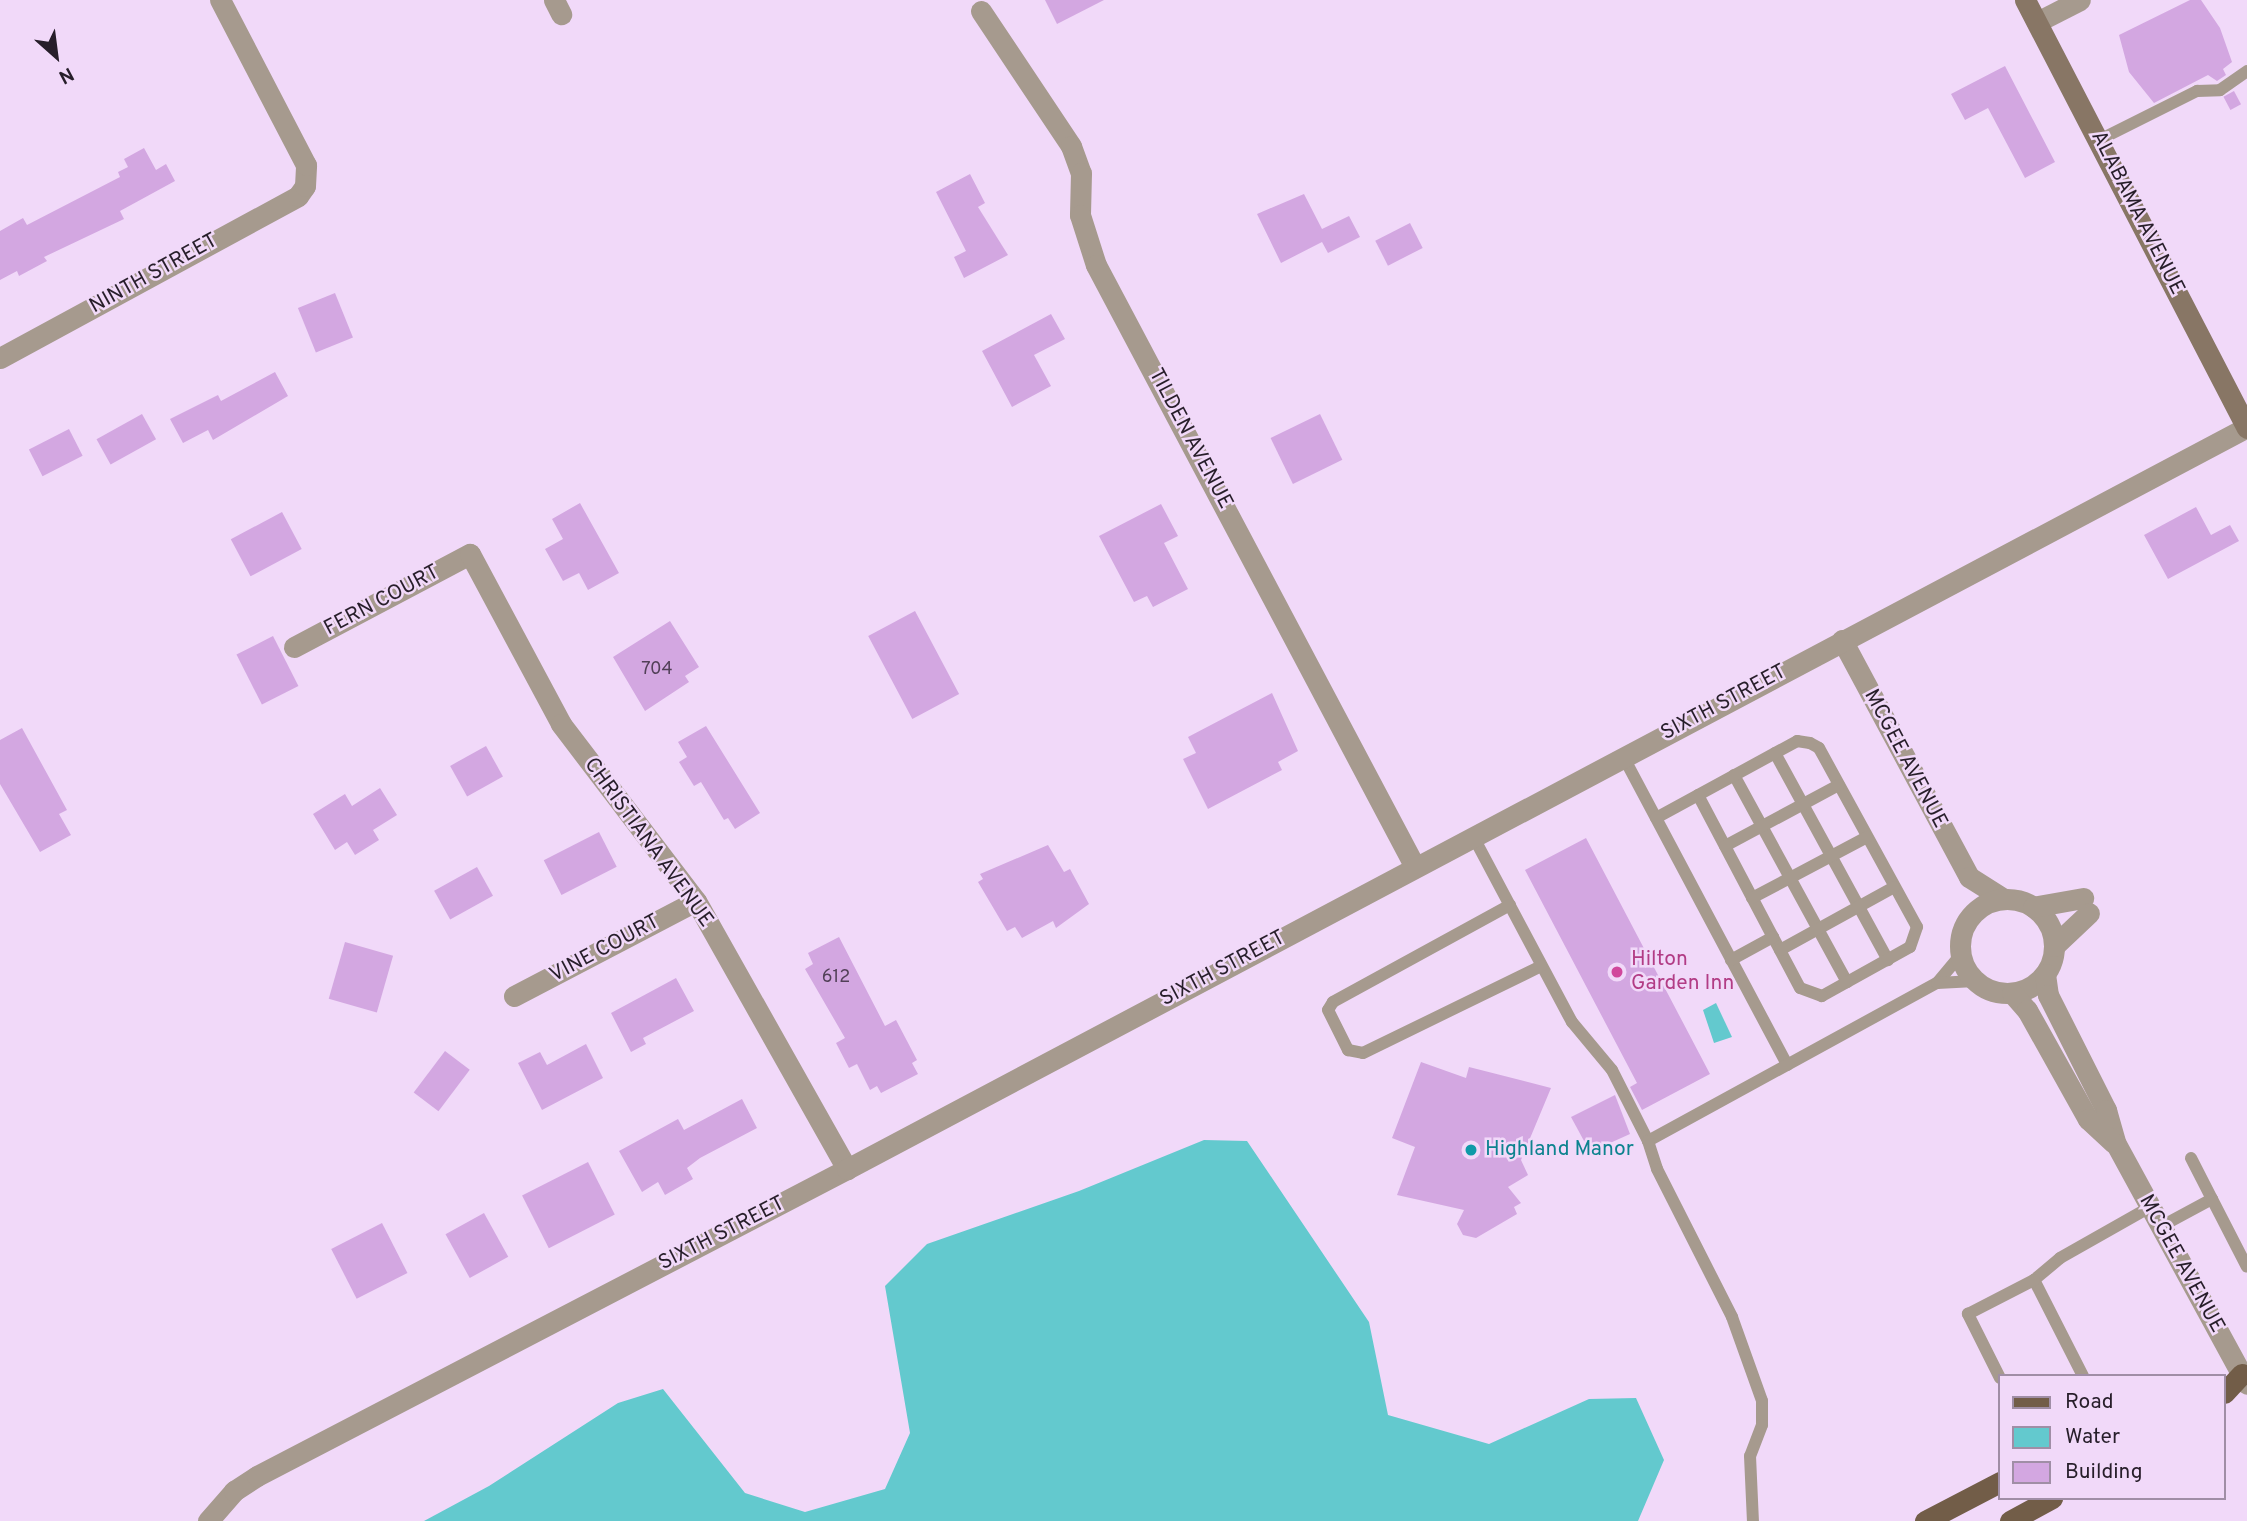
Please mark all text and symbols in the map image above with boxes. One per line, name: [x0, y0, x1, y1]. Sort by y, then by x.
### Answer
north arrow: [21, 21, 91, 91]
text: N: [54, 61, 78, 88]
street label: ALABAMA AVENUE: [2084, 126, 2190, 300]
street label: NINTH STREET: [85, 228, 223, 320]
street label: TILDEN AVENUE: [1142, 364, 1238, 514]
street label: FERN COURT: [320, 560, 444, 642]
house number: 704: [641, 659, 673, 681]
street label: SIXTH STREET: [1657, 659, 1791, 747]
street label: MCGEE AVENUE: [1858, 685, 1952, 833]
street label: CHRISTIANA AVENUE: [577, 753, 719, 933]
street label: VINE COURT: [546, 910, 664, 988]
street label: SIXTH STREET: [1156, 925, 1290, 1013]
place label: Hilton Garden Inn: [1631, 947, 1734, 997]
marker: Hilton Garden Inn: [1609, 964, 1625, 980]
house number: 612: [822, 967, 850, 989]
place label: Highland Manor: [1485, 1137, 1634, 1163]
marker: Highland Manor: [1463, 1142, 1479, 1158]
street label: MCGEE AVENUE: [2132, 1190, 2230, 1338]
street label: SIXTH STREET: [655, 1191, 789, 1277]
legend: [1998, 1374, 2226, 1500]
text: Road: [2065, 1389, 2114, 1416]
text: Water: [2065, 1424, 2120, 1451]
text: Building: [2065, 1459, 2143, 1486]

